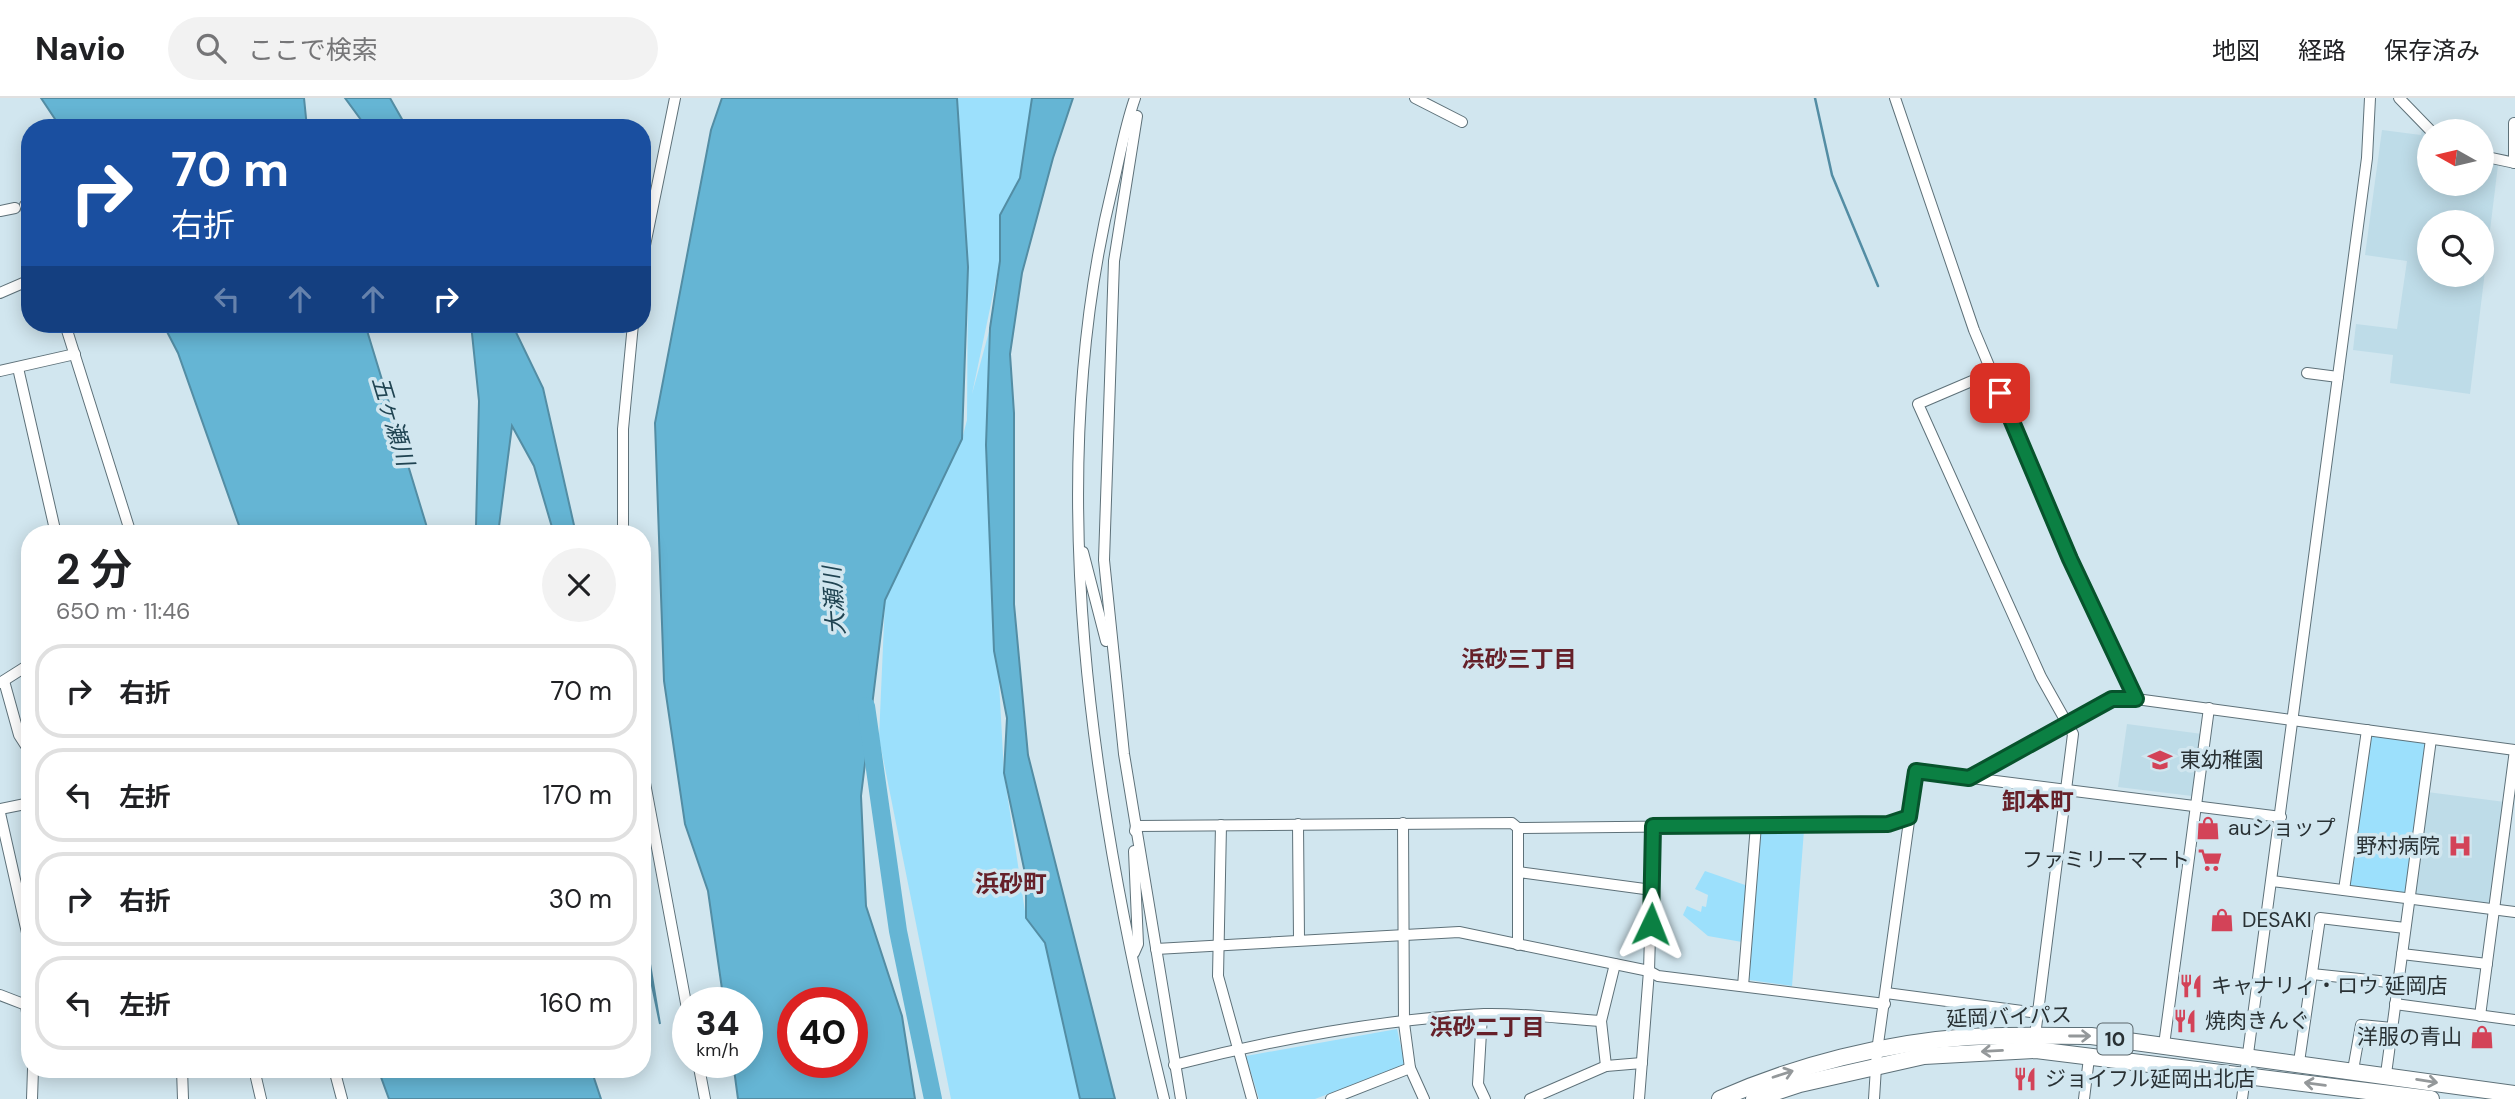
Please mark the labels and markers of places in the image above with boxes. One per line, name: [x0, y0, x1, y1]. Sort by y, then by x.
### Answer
pin: [1970, 363, 2030, 423]
school or university icon: 東幼稚園: [2146, 746, 2174, 774]
place label: 東幼稚園: [2180, 746, 2264, 774]
shop icon: auショップ: [2194, 814, 2222, 842]
place label: auショップ: [2228, 814, 2335, 842]
place label: 野村病院: [2356, 832, 2440, 860]
hospital icon: 野村病院: [2446, 832, 2474, 860]
place label: ファミリーマート: [2022, 846, 2190, 874]
supermarket icon: ファミリーマート: [2196, 846, 2224, 874]
shop icon: DESAKI: [2208, 906, 2236, 934]
place label: DESAKI: [2242, 906, 2312, 934]
restaurant icon: キャナリィ・ロウ 延岡店: [2177, 972, 2205, 1000]
place label: キャナリィ・ロウ 延岡店: [2211, 972, 2448, 1000]
restaurant icon: 焼肉きんぐ: [2171, 1007, 2199, 1035]
place label: 焼肉きんぐ: [2205, 1007, 2310, 1035]
place label: 洋服の青山: [2357, 1023, 2462, 1051]
shop icon: 洋服の青山: [2468, 1023, 2496, 1051]
restaurant icon: ジョイフル延岡出北店: [2011, 1065, 2039, 1093]
place label: ジョイフル延岡出北店: [2045, 1065, 2255, 1093]

